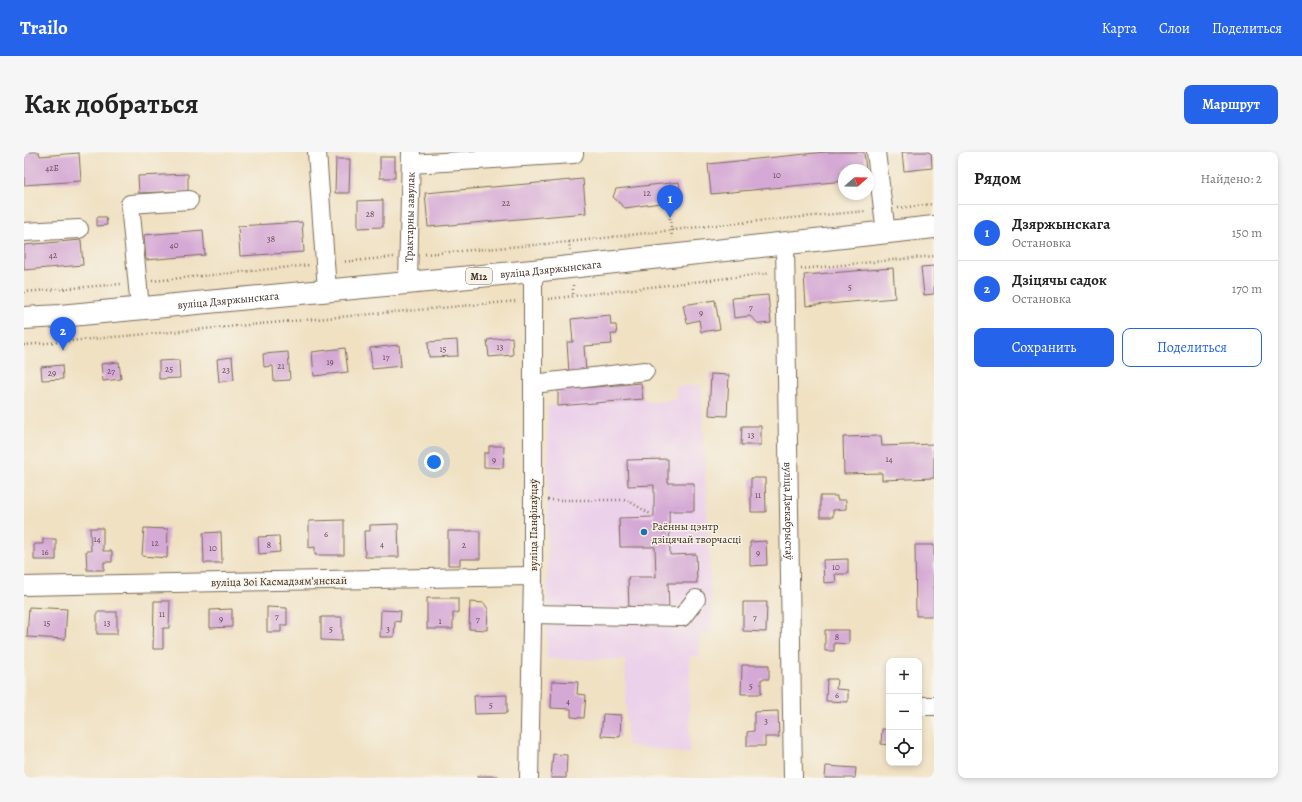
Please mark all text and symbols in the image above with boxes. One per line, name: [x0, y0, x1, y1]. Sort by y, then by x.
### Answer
text: Trailo: [20, 15, 68, 41]
text: Карта: [1102, 19, 1137, 38]
text: Слои: [1159, 19, 1190, 38]
text: Поделиться: [1212, 19, 1282, 38]
text: Как добраться: [24, 85, 199, 123]
button: Маршрут: [1184, 85, 1278, 124]
house number: 42Б: [45, 162, 59, 174]
north arrow: [838, 164, 874, 200]
text: Рядом: [974, 167, 1021, 190]
house number: 10: [773, 169, 781, 181]
text: Найдено: 2: [1201, 170, 1262, 187]
street label: Трактарны завулак: [401, 171, 419, 262]
pin: 1: [657, 185, 683, 218]
house number: 12: [643, 187, 651, 199]
house number: 22: [502, 197, 511, 209]
house number: 28: [366, 208, 374, 220]
text: Дзяржынскага: [1012, 214, 1110, 234]
text: 1: [985, 224, 989, 241]
text: 150 m: [1232, 224, 1262, 241]
house number: 38: [267, 233, 275, 245]
text: Остановка: [1012, 234, 1071, 251]
house number: 40: [170, 239, 179, 251]
house number: 42: [49, 249, 58, 261]
street label: вуліца Дзяржынскага: [499, 256, 603, 282]
road number: М12: [466, 268, 492, 284]
text: Дзіцячы садок: [1012, 270, 1107, 290]
text: 2: [984, 280, 990, 297]
text: 170 m: [1232, 280, 1262, 297]
house number: 5: [848, 281, 852, 293]
street label: вуліца Дзяржынскага: [177, 288, 281, 313]
text: Остановка: [1012, 290, 1071, 307]
house number: 7: [749, 301, 753, 313]
house number: 9: [699, 307, 703, 319]
pin: 2: [50, 317, 76, 350]
button: Сохранить: [974, 328, 1114, 367]
button: Поделиться: [1122, 328, 1262, 367]
house number: 13: [497, 341, 504, 353]
house number: 15: [440, 343, 447, 355]
house number: 17: [383, 351, 390, 363]
house number: 19: [326, 356, 334, 368]
house number: 21: [277, 360, 285, 372]
house number: 25: [165, 363, 173, 375]
house number: 23: [222, 364, 230, 376]
house number: 27: [107, 365, 115, 377]
house number: 29: [48, 367, 56, 379]
house number: 13: [748, 429, 755, 441]
your location: [424, 452, 444, 472]
house number: 14: [885, 453, 893, 465]
house number: 9: [492, 454, 496, 466]
street label: вуліца Дзекабрыстаў: [780, 462, 797, 561]
street label: вуліца Панфілаўцаў: [526, 478, 541, 571]
house number: 11: [755, 489, 761, 501]
place label: Раённы цэнтр дзіцячай творчасці: [651, 519, 741, 547]
marker: Раённы цэнтр дзіцячай творчасці: [639, 527, 649, 537]
house number: 6: [324, 528, 328, 540]
house number: 14: [93, 533, 101, 545]
house number: 12: [151, 537, 159, 549]
house number: 4: [380, 538, 384, 550]
house number: 8: [267, 539, 271, 551]
house number: 2: [462, 539, 467, 551]
house number: 10: [209, 542, 217, 554]
house number: 16: [41, 546, 49, 558]
house number: 9: [756, 547, 760, 559]
house number: 10: [832, 561, 840, 573]
street label: вуліца Зоі Касмадзямʼянскай: [211, 573, 347, 590]
house number: 11: [159, 608, 165, 620]
house number: 7: [275, 610, 279, 622]
house number: 7: [753, 611, 757, 623]
house number: 9: [219, 613, 223, 625]
house number: 7: [476, 613, 480, 625]
house number: 1: [438, 615, 442, 627]
house number: 15: [44, 617, 51, 629]
house number: 13: [104, 617, 111, 629]
house number: 5: [329, 623, 333, 635]
house number: 3: [386, 623, 390, 635]
house number: 8: [835, 631, 839, 643]
map controls: [886, 658, 922, 766]
button: +: [886, 658, 922, 694]
house number: 5: [749, 680, 753, 692]
house number: 6: [835, 689, 839, 701]
button: −: [886, 694, 922, 730]
house number: 4: [566, 695, 570, 707]
house number: 5: [489, 699, 493, 711]
house number: 3: [764, 715, 768, 727]
button: locate: [886, 730, 922, 766]

